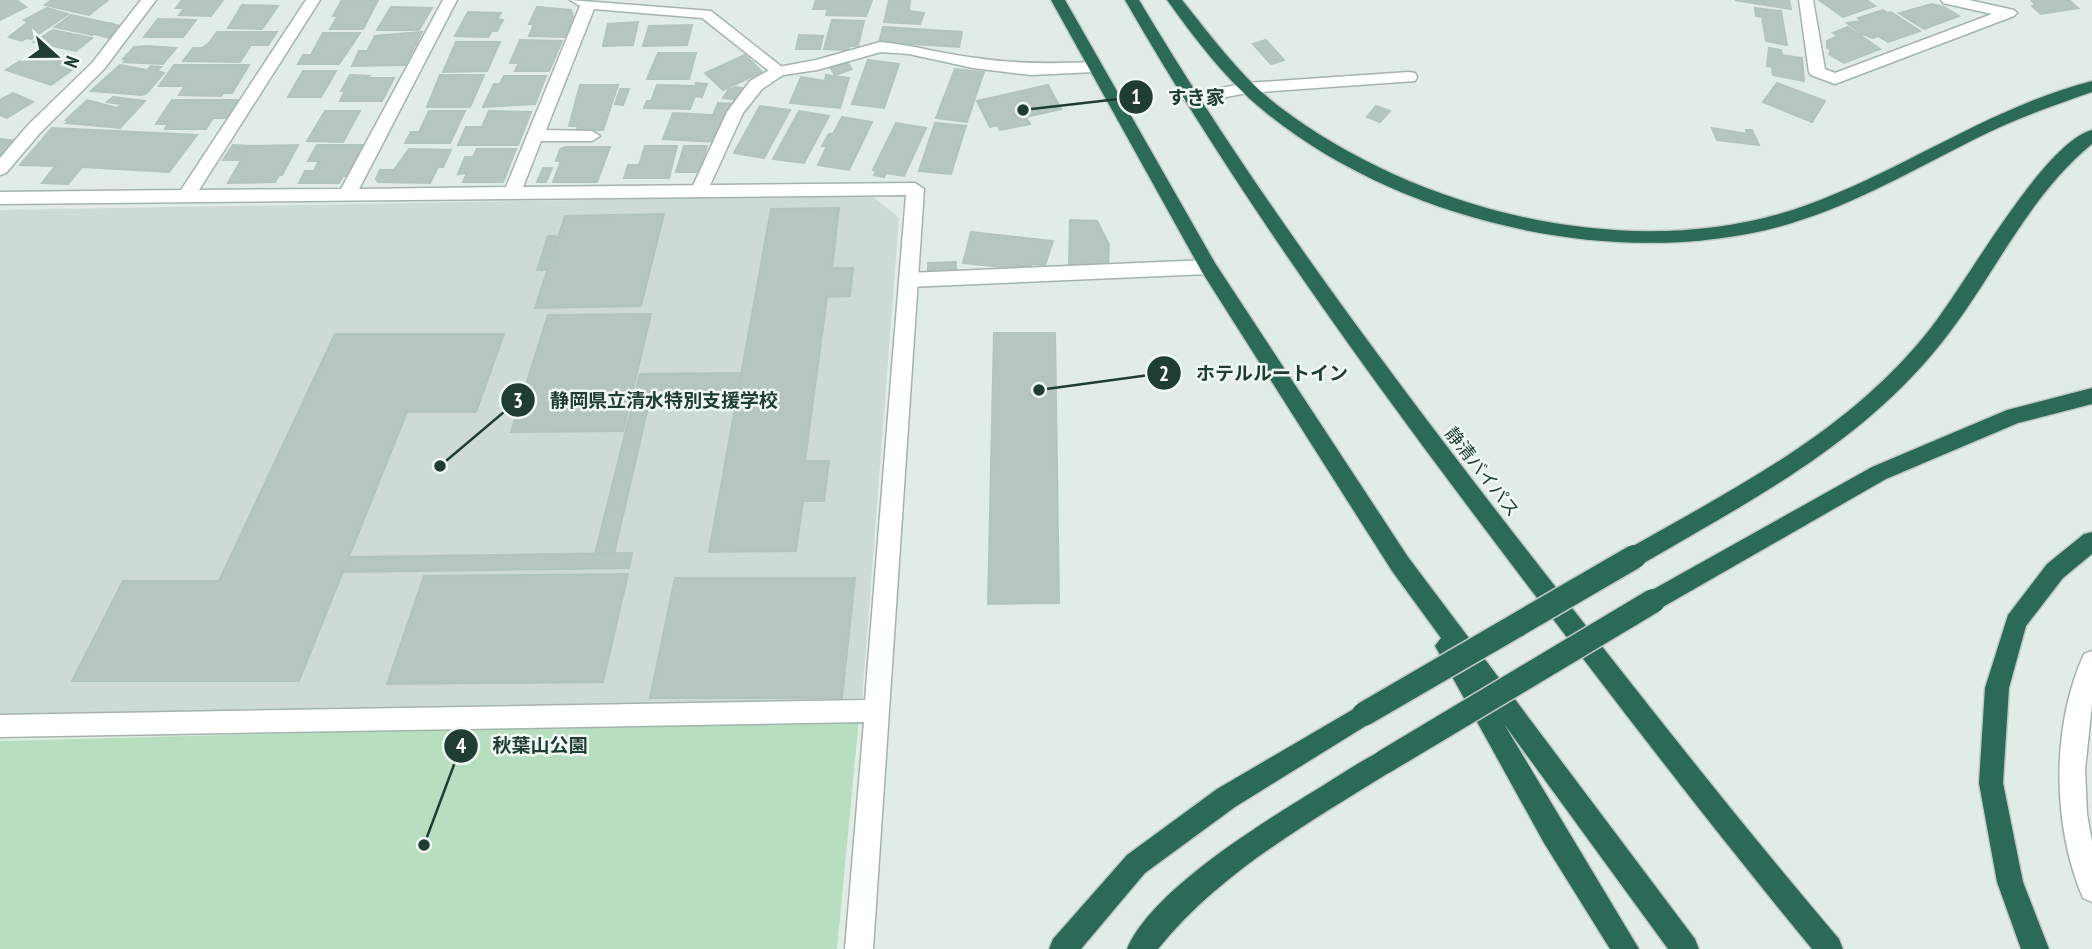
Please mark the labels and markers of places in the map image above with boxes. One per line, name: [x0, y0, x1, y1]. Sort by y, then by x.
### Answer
callout: すき家: [1119, 77, 1239, 117]
callout: ホテルルートイン: [1147, 353, 1362, 393]
callout: 静岡県立清水特別支援学校: [501, 380, 792, 420]
callout: 秋葉山公園: [443, 726, 601, 766]

